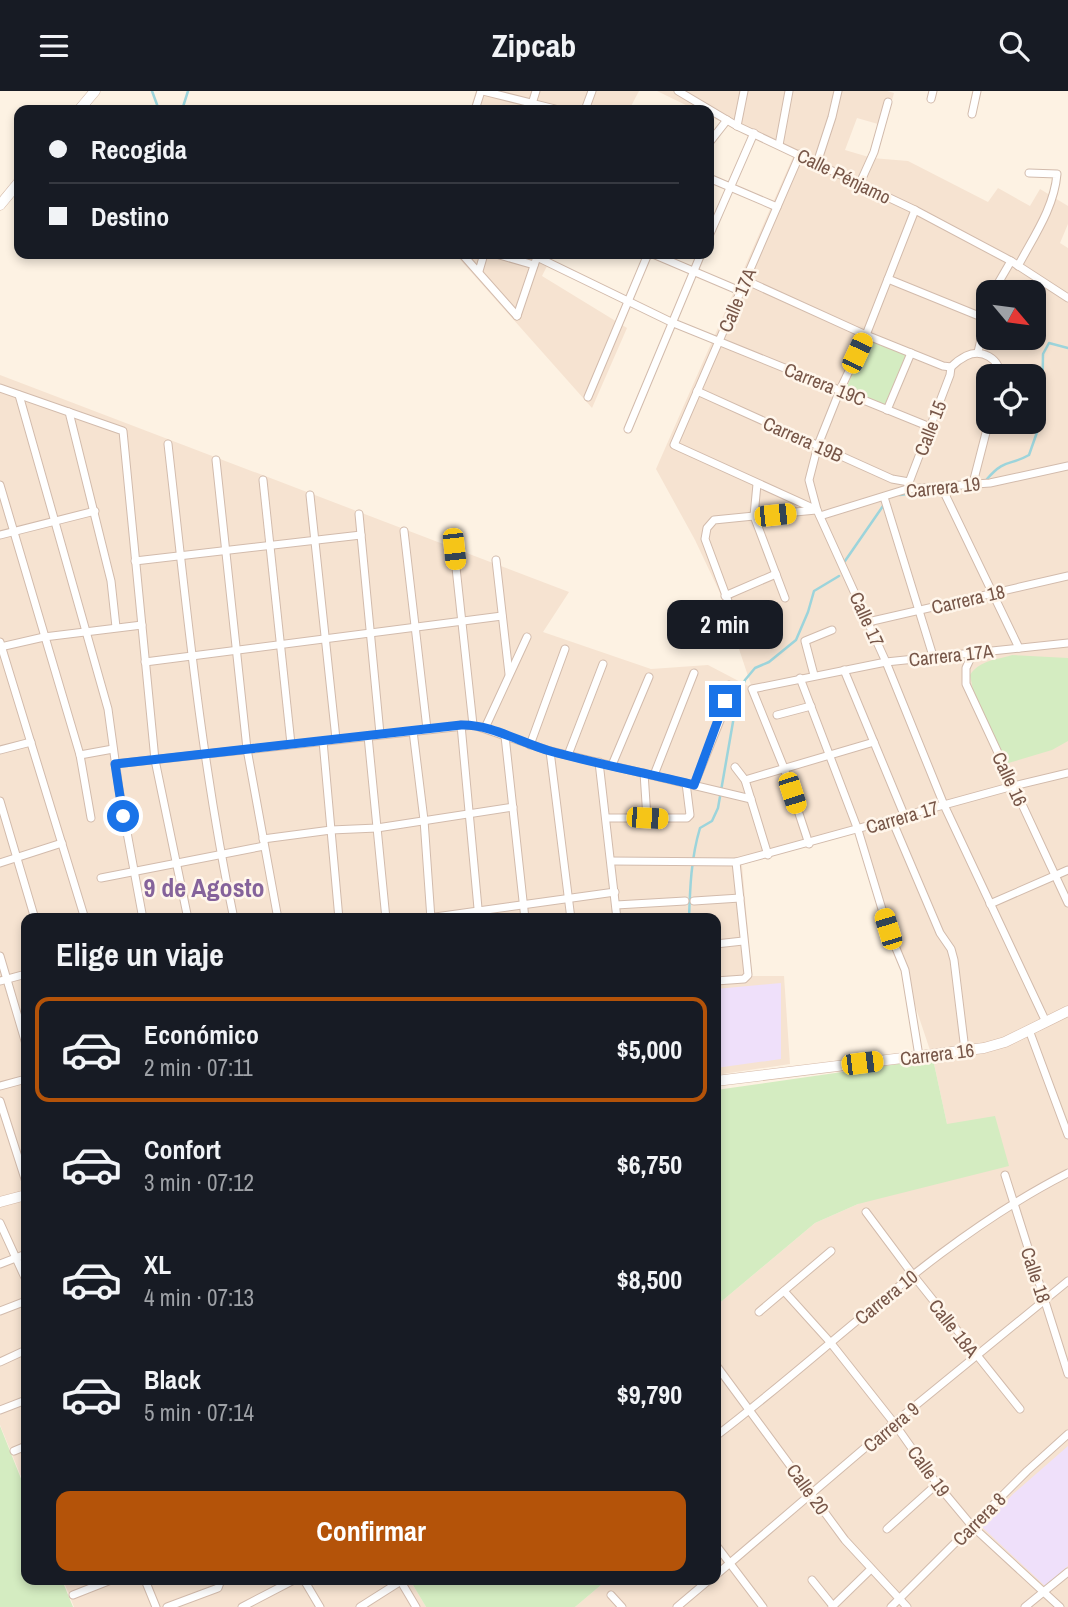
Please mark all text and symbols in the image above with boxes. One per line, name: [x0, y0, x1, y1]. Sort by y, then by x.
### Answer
text: Zipcab: [492, 24, 576, 67]
icon: menu: [35, 27, 73, 65]
icon: search: [995, 27, 1033, 65]
text: Recogida: [91, 132, 187, 167]
street label: Calle Pénjamo: [793, 142, 895, 210]
text: Destino: [91, 199, 169, 234]
street label: Calle 17A: [712, 263, 762, 336]
north arrow: [976, 280, 1046, 350]
map controls: [976, 280, 1046, 434]
car: [839, 330, 876, 376]
street label: Carrera 19C: [780, 356, 870, 412]
button: locate: [976, 364, 1046, 434]
street label: Calle 15: [908, 396, 952, 459]
street label: Carrera 19B: [759, 410, 847, 468]
street label: Carrera 19: [905, 470, 981, 504]
car: [754, 502, 797, 528]
car: [442, 527, 467, 571]
street label: Carrera 18: [929, 578, 1007, 620]
street label: Calle 17: [844, 588, 891, 651]
callout: 2 min: [667, 599, 783, 649]
text: 2 min: [700, 609, 750, 640]
street label: Carrera 17A: [907, 638, 995, 672]
route end: [709, 685, 741, 717]
street label: Calle 16: [986, 748, 1034, 810]
car: [776, 770, 809, 816]
street label: Carrera 17: [863, 794, 942, 840]
route start: [107, 800, 139, 832]
car: [626, 806, 669, 830]
district label: 9 de Agosto: [143, 870, 265, 905]
car: [872, 906, 905, 952]
text: Elige un viaje: [56, 933, 224, 976]
text: Económico: [144, 1017, 259, 1052]
icon: car: [60, 1018, 123, 1081]
text: $5,000: [617, 1032, 682, 1067]
street label: Carrera 16: [898, 1037, 976, 1071]
car: [840, 1050, 885, 1076]
text: 2 min · 07:11: [144, 1052, 253, 1083]
text: Confort: [144, 1132, 221, 1167]
icon: car: [60, 1133, 123, 1196]
text: $6,750: [617, 1147, 682, 1182]
text: 3 min · 07:12: [144, 1167, 254, 1198]
street label: Calle 18: [1015, 1244, 1057, 1306]
text: XL: [144, 1247, 171, 1282]
icon: car: [60, 1248, 123, 1311]
text: $8,500: [617, 1262, 682, 1297]
street label: Carrera 10: [849, 1263, 923, 1331]
text: 4 min · 07:13: [144, 1282, 254, 1313]
street label: Calle 18A: [923, 1293, 985, 1363]
text: Black: [144, 1362, 201, 1397]
icon: car: [60, 1363, 123, 1426]
text: $9,790: [617, 1377, 682, 1412]
street label: Carrera 9: [857, 1396, 925, 1458]
text: 5 min · 07:14: [144, 1397, 254, 1428]
street label: Calle 19: [902, 1440, 956, 1502]
street label: Calle 20: [781, 1458, 835, 1520]
street label: Carrera 8: [947, 1487, 1011, 1551]
button: Confirmar: [56, 1491, 686, 1571]

